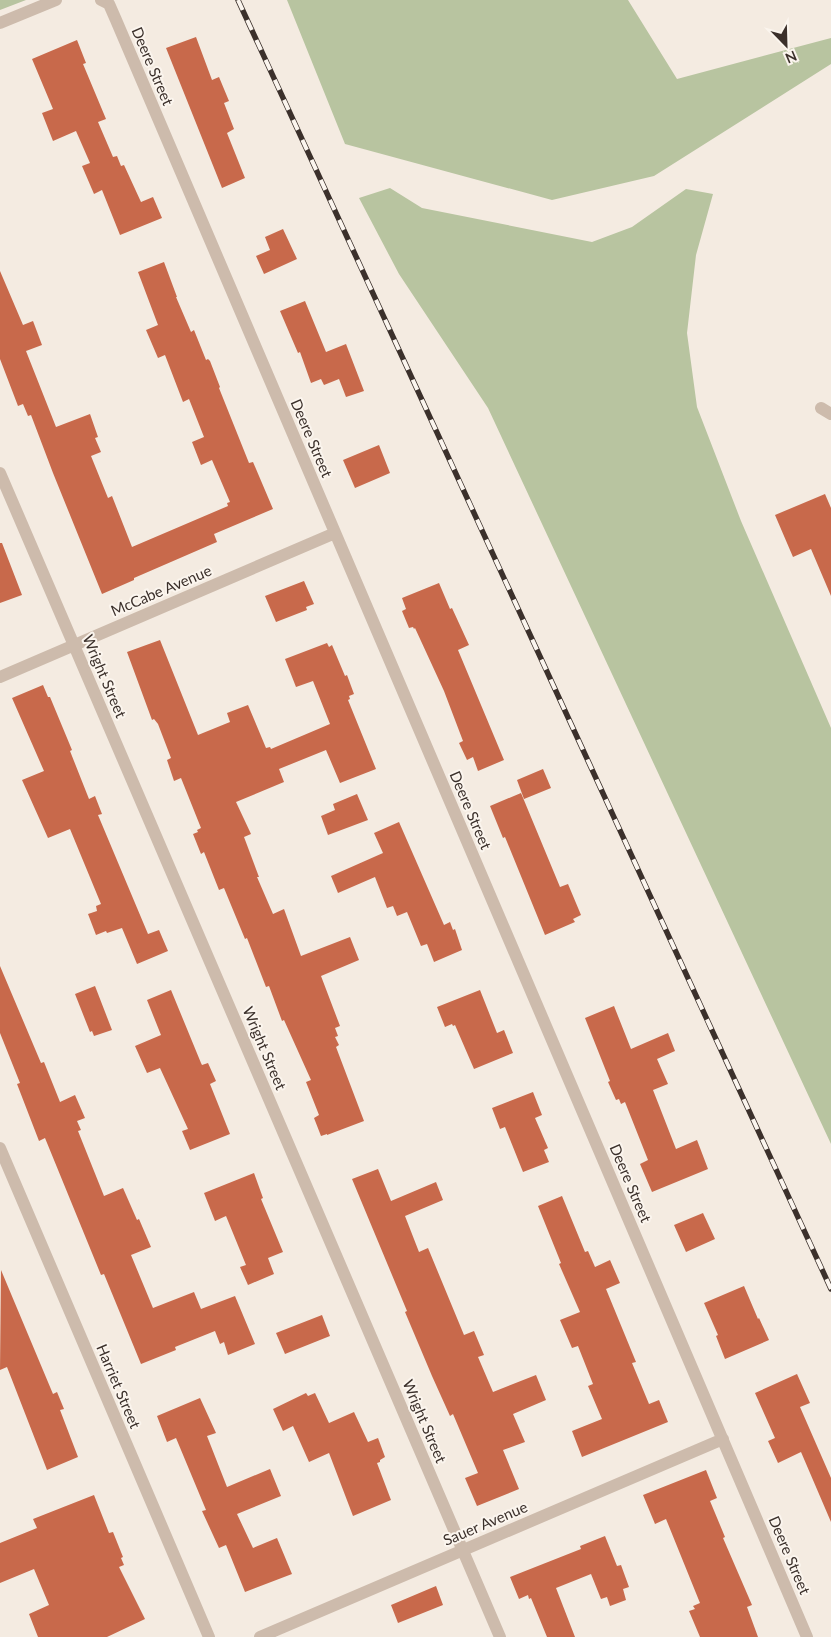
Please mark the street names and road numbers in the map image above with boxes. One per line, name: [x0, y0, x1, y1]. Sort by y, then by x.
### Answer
street label: Deere Street: [128, 24, 178, 109]
street label: Deere Street: [287, 396, 337, 481]
street label: McCabe Avenue: [108, 561, 214, 619]
street label: Wright Street: [79, 632, 131, 721]
street label: Deere Street: [446, 768, 496, 853]
street label: Wright Street: [239, 1004, 291, 1093]
street label: Deere Street: [606, 1141, 656, 1226]
street label: Harriet Street: [93, 1341, 145, 1431]
street label: Wright Street: [399, 1377, 451, 1466]
street label: Sauer Avenue: [440, 1497, 530, 1549]
street label: Deere Street: [765, 1513, 815, 1598]

